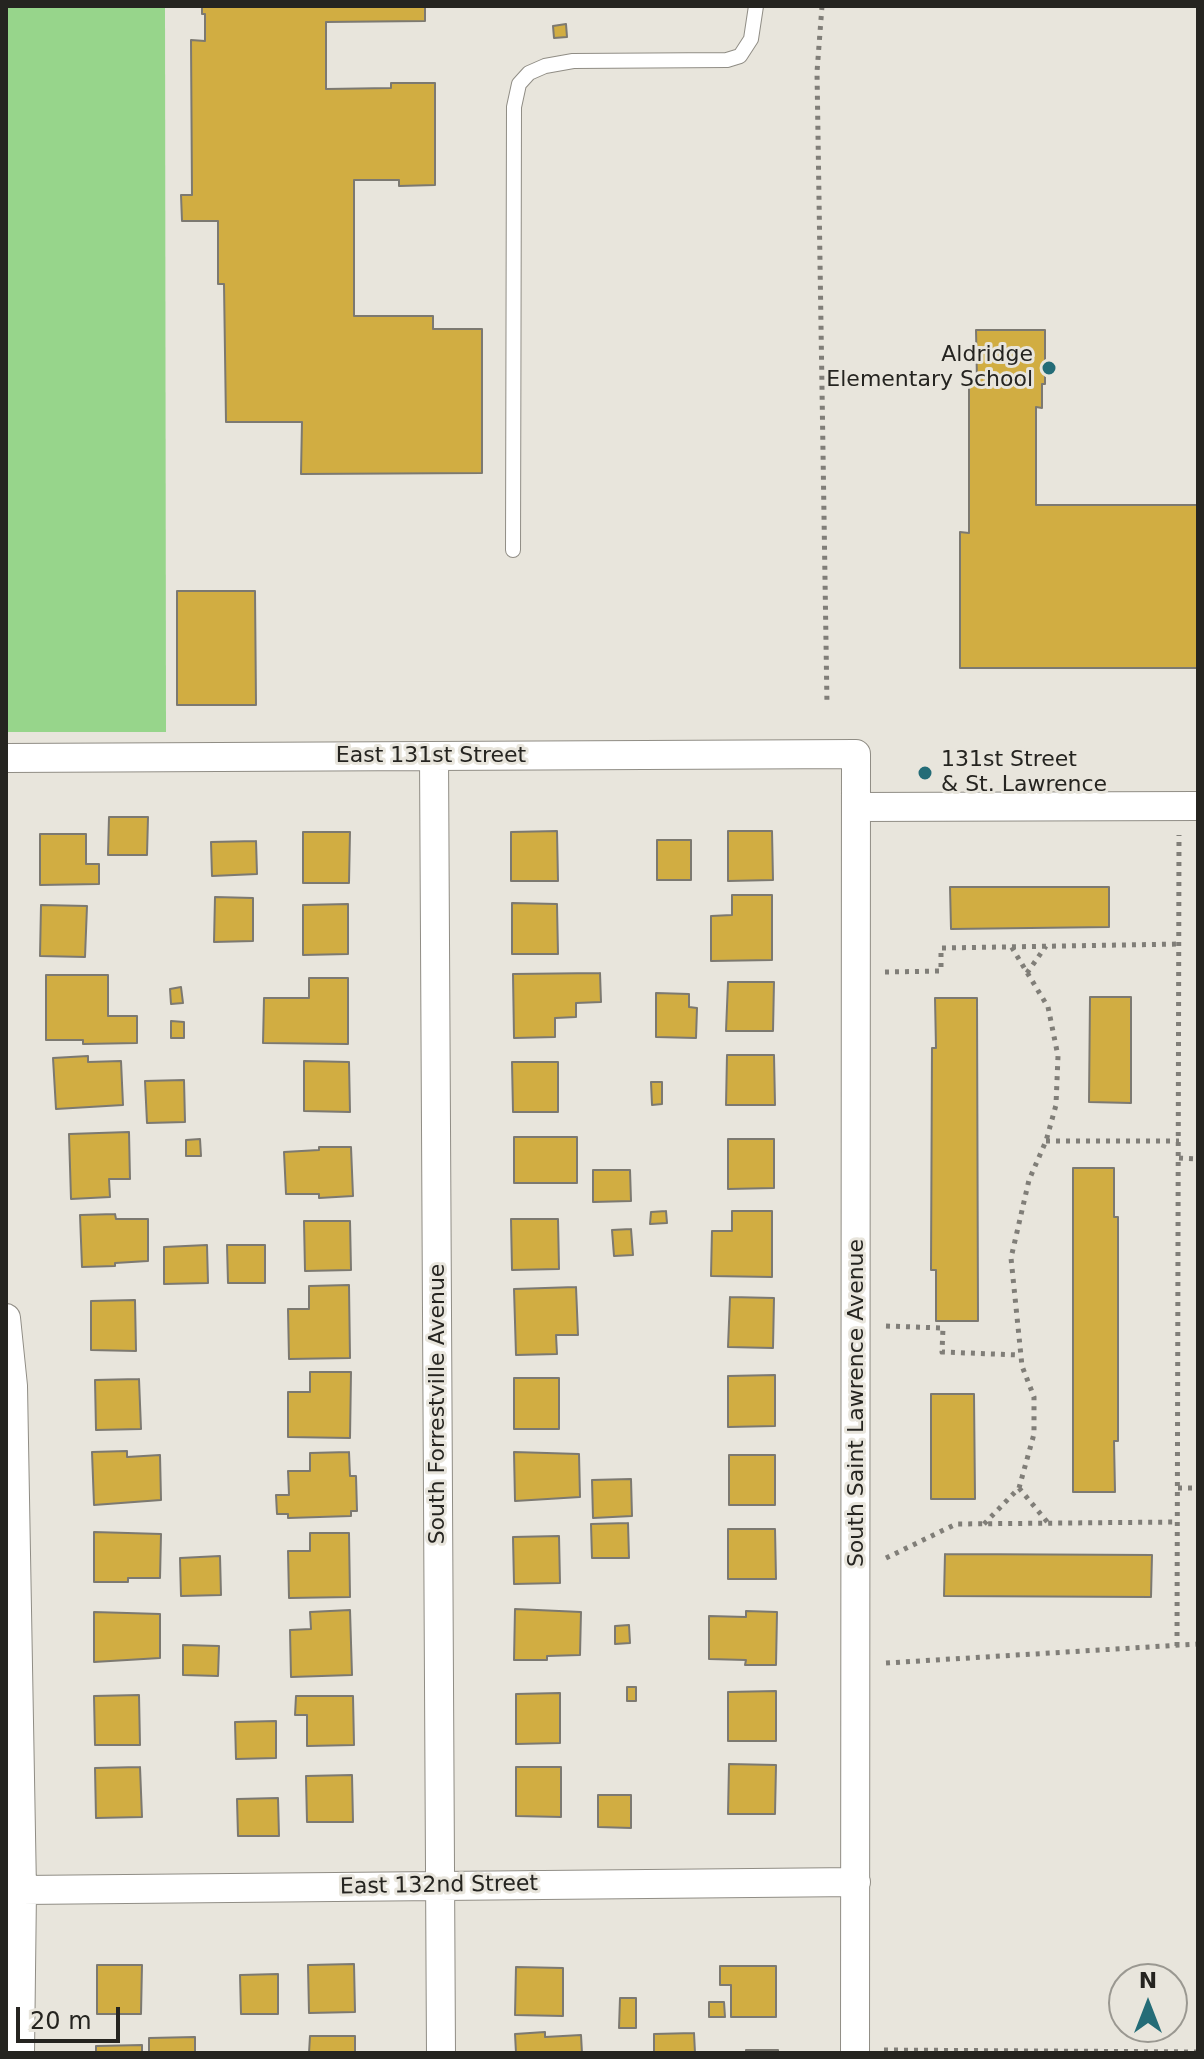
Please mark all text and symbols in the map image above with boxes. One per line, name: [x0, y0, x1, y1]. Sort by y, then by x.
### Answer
place label: Aldridge Elementary School: [826, 342, 1033, 394]
marker: Aldridge Elementary School: [1040, 359, 1058, 377]
street label: East 131st Street: [336, 743, 526, 769]
place label: 131st Street & St. Lawrence: [941, 747, 1107, 798]
marker: 131st Street & St. Lawrence: [916, 764, 934, 782]
street label: South Saint Lawrence Avenue: [844, 1239, 870, 1567]
street label: South Forrestville Avenue: [425, 1264, 451, 1544]
street label: East 132nd Street: [340, 1871, 538, 1901]
north arrow: [1108, 1963, 1188, 2043]
text: N: [1139, 1968, 1157, 1993]
scale bar: [20, 1991, 124, 2041]
text: 20 m: [30, 2007, 92, 2035]

